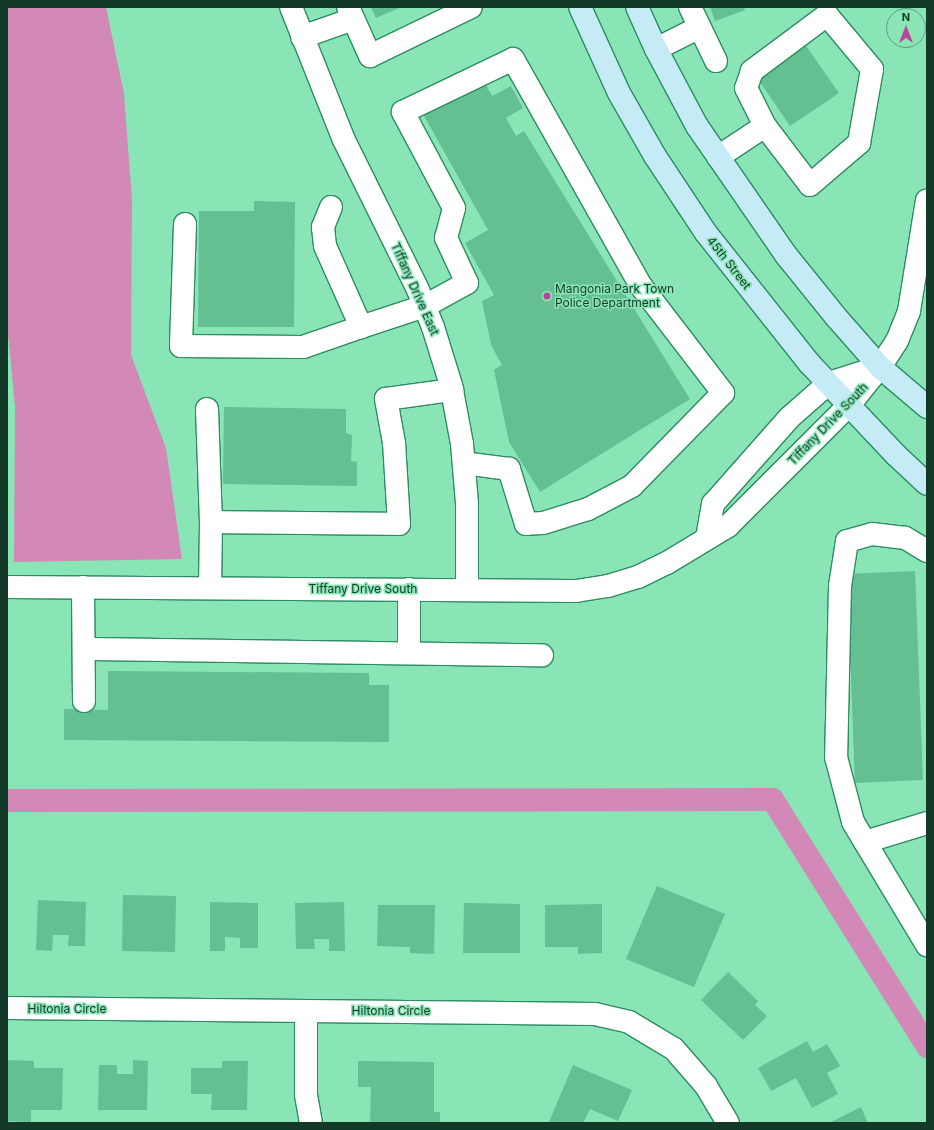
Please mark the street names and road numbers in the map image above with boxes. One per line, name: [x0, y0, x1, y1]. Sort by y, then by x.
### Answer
street label: 45th Street: [704, 234, 754, 292]
street label: Tiffany Drive East: [388, 240, 442, 338]
street label: Tiffany Drive South: [785, 380, 871, 468]
street label: Tiffany Drive South: [309, 582, 417, 596]
street label: Hiltonia Circle: [28, 1002, 106, 1016]
street label: Hiltonia Circle: [352, 1004, 430, 1018]

